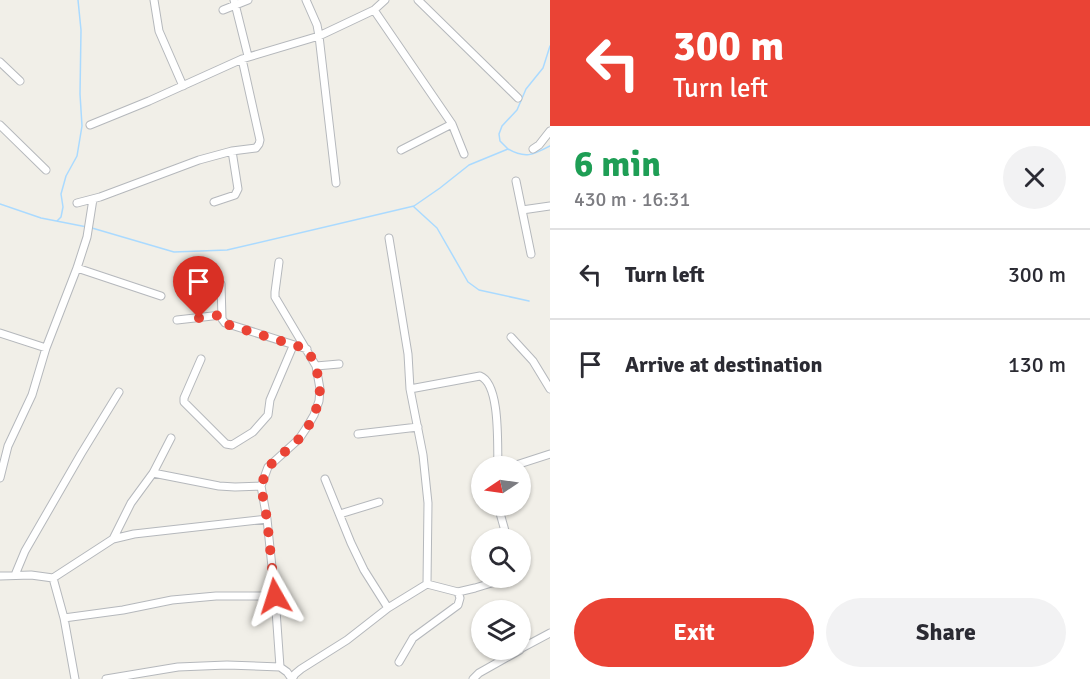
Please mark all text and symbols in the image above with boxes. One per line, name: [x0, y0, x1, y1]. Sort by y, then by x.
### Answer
text: 300 m: [673, 21, 784, 72]
icon: left: [574, 24, 652, 102]
text: Turn left: [673, 72, 768, 105]
text: 6 min: [574, 142, 661, 187]
button: close: [1003, 146, 1066, 209]
text: 430 m · 16:31: [574, 187, 690, 212]
pin: [173, 256, 224, 318]
icon: left: [574, 258, 607, 291]
text: Turn left: [625, 261, 705, 288]
text: 300 m: [1008, 261, 1066, 288]
icon: arrive: [182, 265, 215, 298]
icon: arrive: [574, 348, 607, 381]
text: Arrive at destination: [625, 351, 822, 378]
text: 130 m: [1008, 351, 1066, 378]
north arrow: [471, 456, 531, 516]
map controls: [471, 456, 531, 660]
button: search: [471, 528, 531, 588]
position arrow: [243, 564, 307, 628]
button: Exit: [574, 598, 814, 667]
button: Share: [826, 598, 1066, 667]
button: layers: [471, 600, 531, 660]

